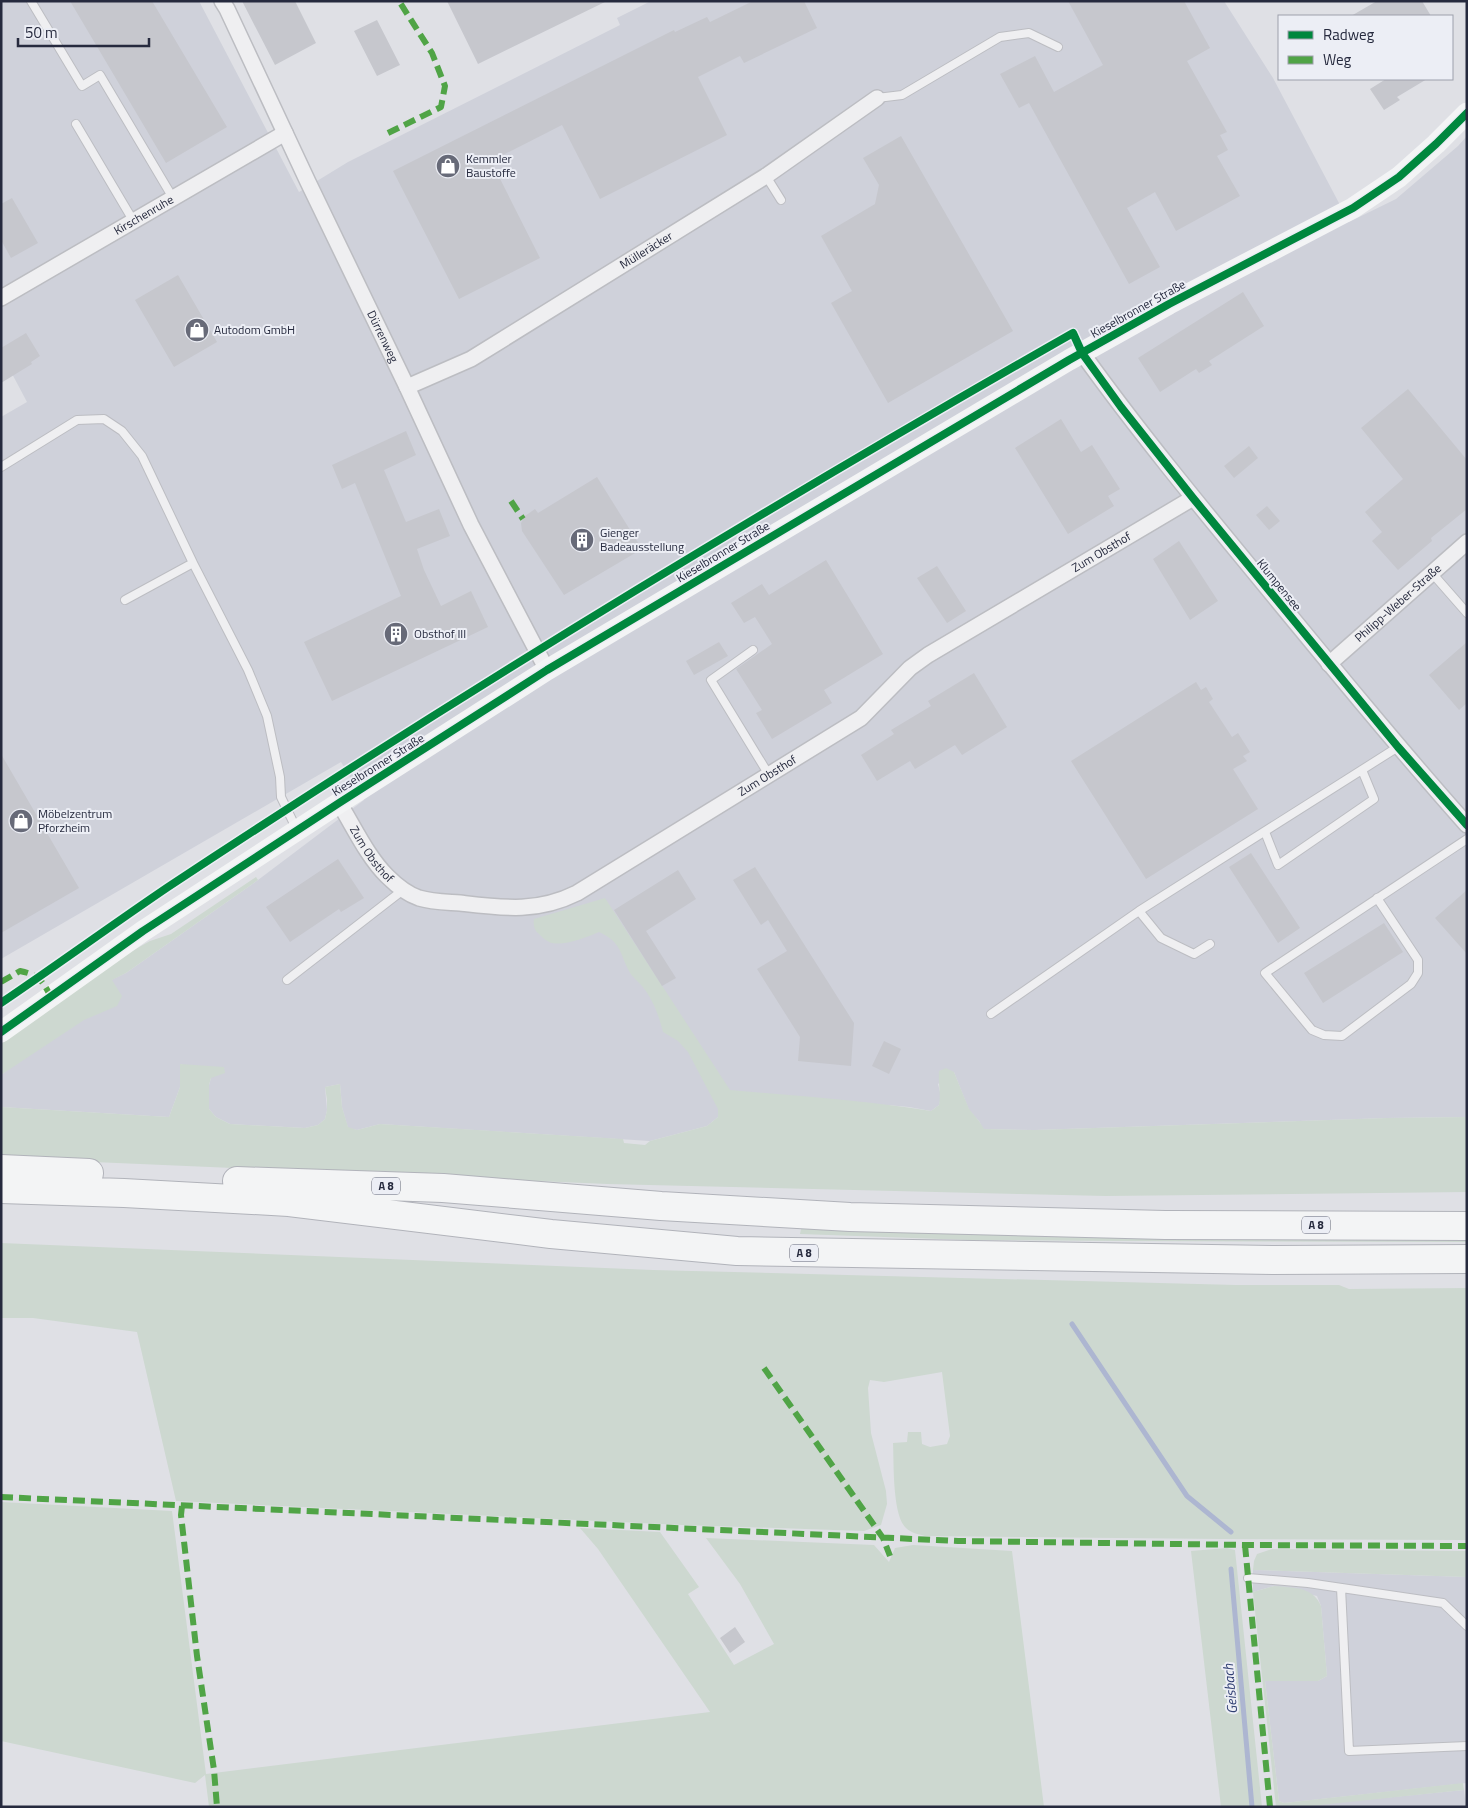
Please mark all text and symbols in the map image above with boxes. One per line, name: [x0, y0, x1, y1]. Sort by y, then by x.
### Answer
scale bar: [18, 15, 149, 47]
legend: [1278, 15, 1453, 80]
text: 50 m: [25, 21, 58, 44]
text: Radweg: [1323, 23, 1375, 46]
text: Weg: [1323, 48, 1352, 71]
place label: Kemmler Baustoffe: [466, 149, 516, 182]
shop icon: Kemmler Baustoffe: [435, 153, 461, 179]
street label: Kirschenruhe: [110, 190, 177, 240]
street label: Mülleräcker: [616, 226, 676, 274]
street label: Kieselbronner Straße: [1087, 275, 1189, 343]
street label: Dürrenweg: [362, 307, 404, 366]
shop icon: Autodom GmbH: [184, 317, 210, 343]
place label: Autodom GmbH: [214, 320, 295, 339]
street label: Kieselbronner Straße: [672, 516, 773, 587]
place label: Gienger Badeausstellung: [600, 523, 684, 556]
building icon: Gienger Badeausstellung: [569, 527, 595, 553]
street label: Zum Obsthof: [1068, 527, 1135, 577]
street label: Klumpensee: [1252, 554, 1306, 615]
street label: Philipp-Weber-Straße: [1350, 559, 1445, 646]
building icon: Obsthof III: [383, 621, 409, 647]
place label: Obsthof III: [414, 624, 466, 643]
street label: Kieselbronner Straße: [328, 728, 428, 801]
street label: Zum Obsthof: [734, 750, 800, 801]
place label: Möbelzentrum Pforzheim: [38, 804, 112, 837]
shop icon: Möbelzentrum Pforzheim: [8, 808, 34, 834]
street label: Zum Obsthof: [345, 822, 399, 887]
road number: A 8: [372, 1178, 400, 1194]
road number: A 8: [1302, 1216, 1330, 1234]
road number: A 8: [790, 1244, 818, 1262]
water label: Geisbach: [1217, 1662, 1242, 1715]

